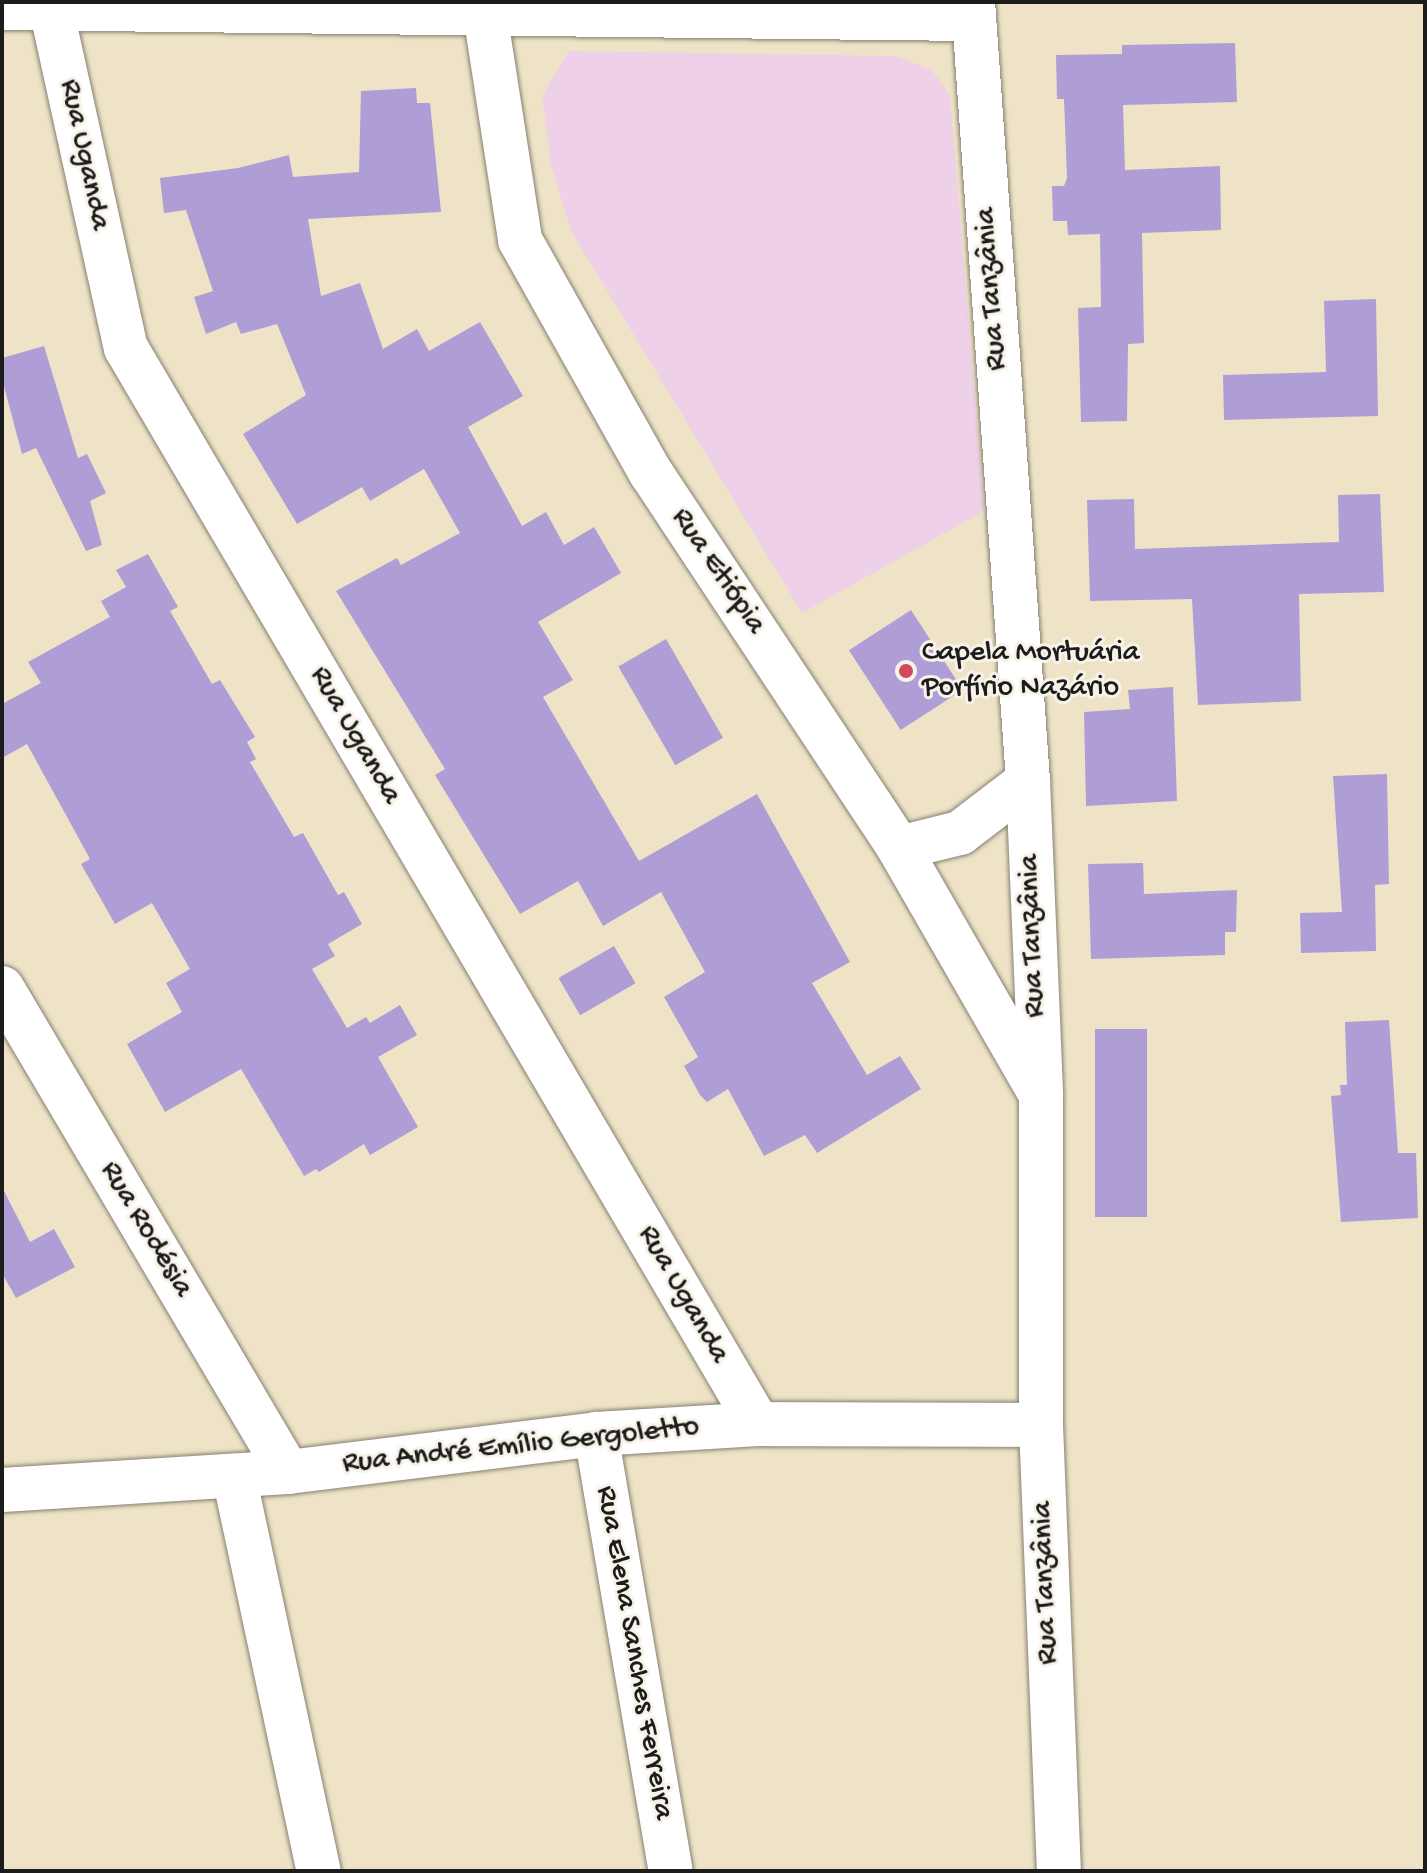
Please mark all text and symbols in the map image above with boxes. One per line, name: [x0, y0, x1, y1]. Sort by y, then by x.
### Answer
street label: Rua Uganda: [49, 76, 117, 234]
street label: Rua Tanzânia: [969, 206, 1017, 372]
street label: Rua Etiópia: [662, 502, 772, 642]
place label: Capela Mortuária Porfírio Nazário: [922, 636, 1139, 706]
street label: Rua Uganda: [300, 661, 408, 811]
marker: Capela Mortuária Porfírio Nazário: [897, 662, 915, 680]
street label: Rua Tanzânia: [1013, 854, 1055, 1018]
street label: Rua Rodésia: [90, 1156, 200, 1304]
street label: Rua Uganda: [628, 1220, 736, 1370]
street label: Rua André Emílio Gergoletto: [341, 1410, 701, 1484]
street label: Rua Elena Sanches Ferreira: [586, 1483, 680, 1823]
street label: Rua Tanzânia: [1026, 1501, 1068, 1665]

